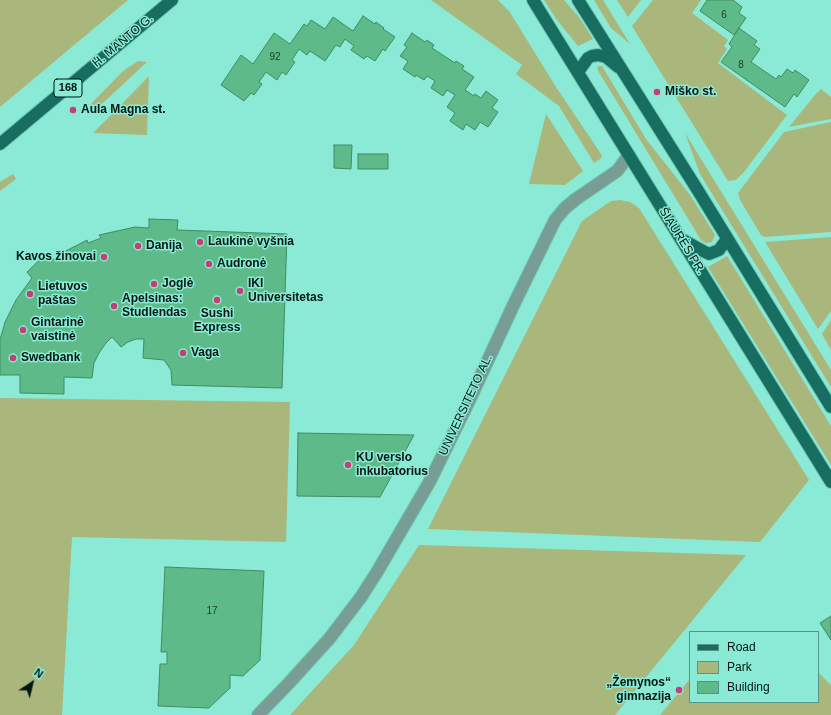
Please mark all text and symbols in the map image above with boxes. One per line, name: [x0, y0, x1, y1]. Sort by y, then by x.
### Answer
house number: 6: [721, 9, 727, 21]
street label: H. MANTO G.: [90, 12, 156, 70]
house number: 92: [269, 51, 281, 63]
house number: 8: [738, 59, 744, 71]
road number: 168: [54, 79, 82, 97]
place label: Miško st.: [665, 85, 716, 99]
marker: Miško st.: [652, 87, 662, 97]
place label: Aula Magna st.: [81, 103, 166, 117]
marker: Aula Magna st.: [68, 105, 78, 115]
street label: ŠIAURĖS PR.: [656, 205, 708, 277]
place label: Laukinė vyšnia: [208, 235, 294, 249]
marker: Laukinė vyšnia: [195, 237, 205, 247]
place label: Danija: [146, 239, 182, 253]
marker: Danija: [133, 241, 143, 251]
place label: Kavos žinovai: [16, 250, 96, 264]
marker: Kavos žinovai: [99, 252, 109, 262]
place label: Audronė: [217, 257, 266, 271]
marker: Audronė: [204, 259, 214, 269]
place label: Joglė: [162, 277, 193, 291]
place label: IKI Universitetas: [248, 277, 323, 305]
marker: Joglė: [149, 279, 159, 289]
place label: Lietuvos paštas: [38, 280, 87, 308]
marker: IKI Universitetas: [235, 286, 245, 296]
marker: Lietuvos paštas: [25, 289, 35, 299]
place label: Apelsinas: Studlendas: [122, 292, 187, 320]
marker: Sushi Express: [212, 295, 222, 305]
marker: Apelsinas: Studlendas: [109, 301, 119, 311]
place label: Sushi Express: [194, 307, 240, 335]
place label: Gintarinė vaistinė: [31, 316, 84, 344]
marker: Gintarinė vaistinė: [18, 325, 28, 335]
place label: Vaga: [191, 346, 219, 360]
marker: Vaga: [178, 348, 188, 358]
place label: Swedbank: [21, 351, 80, 365]
street label: UNIVERSITETO AL.: [436, 352, 496, 458]
marker: Swedbank: [8, 353, 18, 363]
place label: KU verslo inkubatorius: [356, 451, 428, 479]
marker: KU verslo inkubatorius: [343, 460, 353, 470]
house number: 17: [206, 605, 218, 617]
legend: [689, 631, 819, 703]
text: Road: [727, 640, 756, 654]
text: Park: [727, 660, 752, 674]
north arrow: [12, 663, 52, 703]
text: N: [32, 666, 46, 680]
place label: „Žemynos“ gimnazija: [606, 676, 671, 704]
text: Building: [727, 680, 770, 694]
marker: „Žemynos“ gimnazija: [674, 685, 684, 695]

